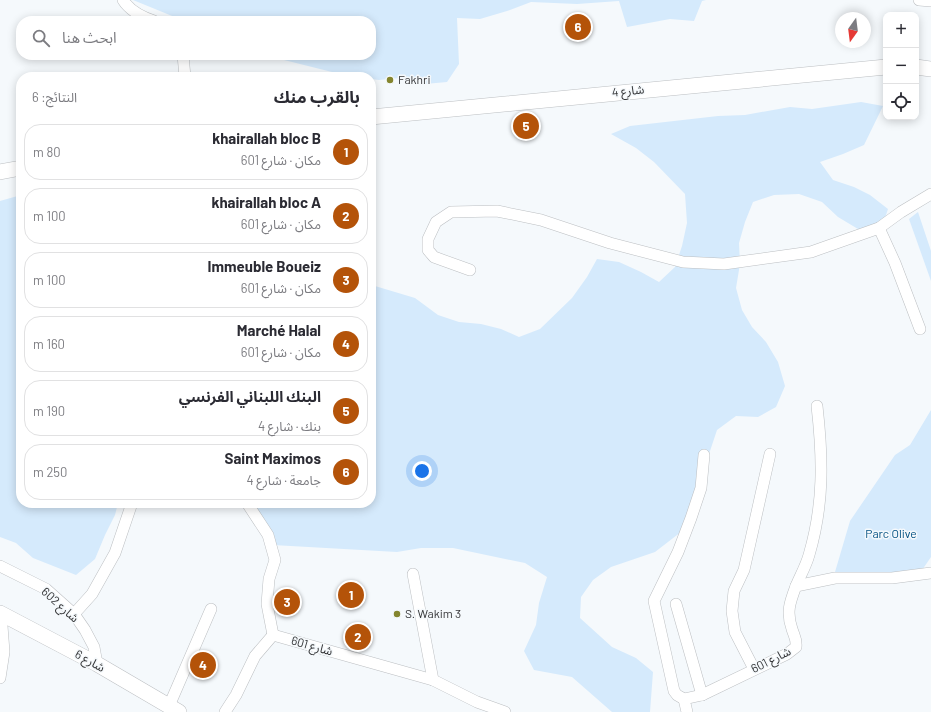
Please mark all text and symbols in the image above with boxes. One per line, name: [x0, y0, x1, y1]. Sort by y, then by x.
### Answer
pin: 6: [565, 12, 591, 42]
north arrow: [835, 12, 871, 48]
map controls: [883, 12, 919, 120]
button: +: [883, 12, 919, 48]
search box: [16, 16, 376, 60]
icon: search: [30, 27, 52, 49]
text: ابحث هنا: [62, 28, 117, 46]
button: −: [883, 48, 919, 84]
place label: Fakhri: [398, 72, 430, 86]
marker: Fakhri: [385, 75, 395, 85]
street label: شارع 4: [611, 81, 645, 102]
button: locate: [883, 84, 919, 120]
text: بالقرب منك: [274, 86, 360, 106]
text: النتائج: 6: [32, 89, 77, 105]
pin: 5: [513, 111, 539, 141]
text: khairallah bloc B: [212, 129, 321, 147]
text: 80 m: [33, 144, 61, 160]
text: 1: [344, 144, 348, 160]
text: مكان · شارع 601: [241, 152, 321, 168]
text: khairallah bloc A: [211, 193, 321, 211]
text: 100 m: [33, 208, 66, 224]
text: 2: [342, 208, 350, 224]
text: مكان · شارع 601: [241, 216, 321, 232]
text: Immeuble Boueiz: [208, 257, 321, 275]
text: 100 m: [33, 272, 66, 288]
text: 3: [342, 272, 350, 288]
text: مكان · شارع 601: [241, 280, 321, 296]
text: Marché Halal: [237, 321, 321, 339]
text: 160 m: [33, 336, 65, 352]
text: 4: [342, 336, 350, 352]
text: مكان · شارع 601: [241, 344, 321, 360]
text: البنك اللبناني الفرنسي: [179, 387, 321, 405]
text: 190 m: [33, 403, 65, 419]
text: 5: [343, 403, 350, 419]
text: بنك · شارع 4: [258, 418, 321, 434]
text: Saint Maximos: [225, 449, 321, 467]
your location: [412, 461, 432, 481]
text: 250 m: [33, 464, 67, 480]
text: 6: [343, 464, 350, 480]
text: جامعة · شارع 4: [247, 472, 321, 488]
park label: Parc Olive: [865, 526, 917, 540]
pin: 1: [338, 580, 364, 610]
street label: شارع 602: [37, 584, 82, 627]
pin: 3: [274, 587, 300, 617]
place label: S. Wakim 3: [405, 606, 461, 620]
marker: S. Wakim 3: [392, 609, 402, 619]
pin: 2: [345, 622, 371, 652]
street label: شارع 601: [289, 632, 335, 661]
street label: شارع 601: [748, 643, 794, 678]
street label: شارع 6: [72, 646, 108, 677]
pin: 4: [190, 650, 216, 680]

